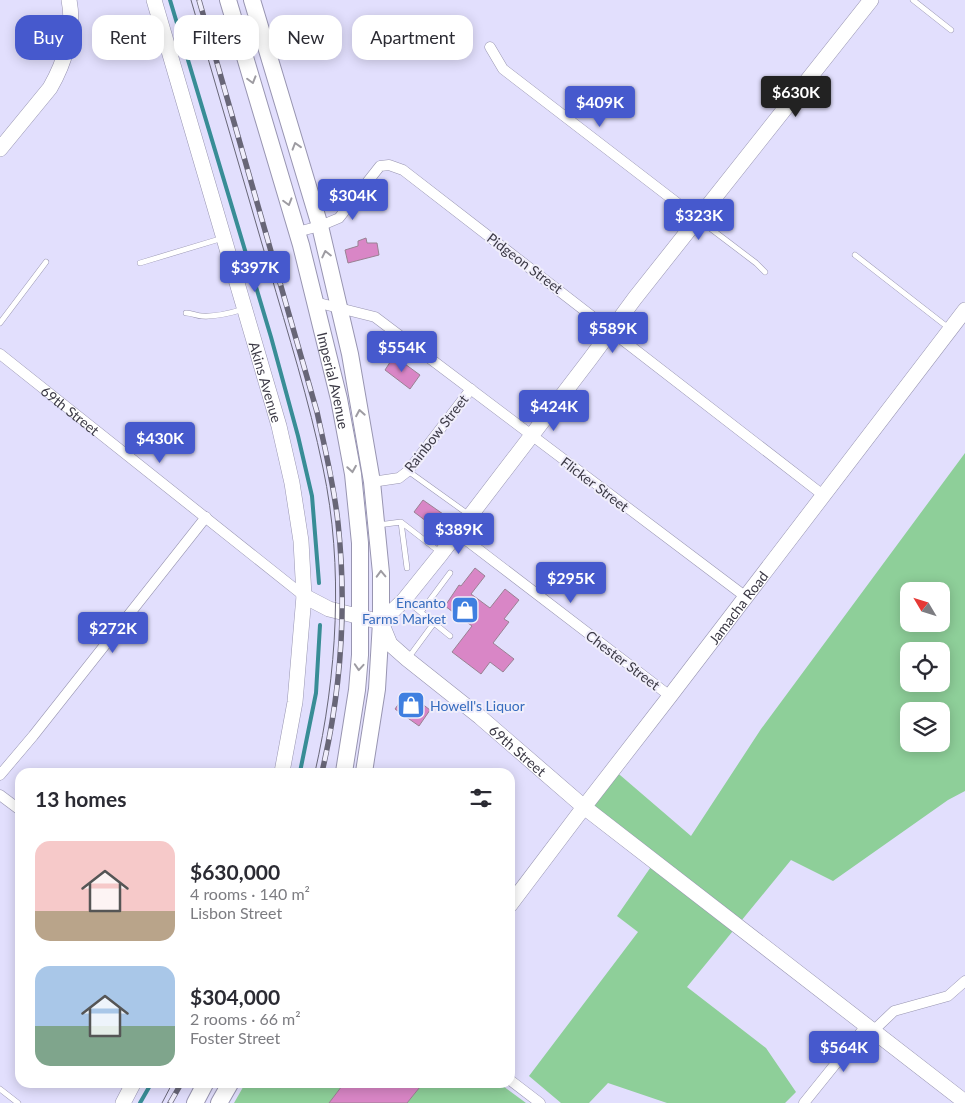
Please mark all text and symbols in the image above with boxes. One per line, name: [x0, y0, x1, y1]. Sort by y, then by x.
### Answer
chip: Buy: [15, 15, 82, 60]
chip: Rent: [92, 15, 164, 60]
chip: Filters: [174, 15, 259, 60]
chip: New: [269, 15, 342, 60]
chip: Apartment: [352, 15, 473, 60]
one-way arrow: [247, 76, 257, 84]
pin: $630K: [761, 76, 831, 118]
text: $630K: [772, 82, 820, 101]
pin: $409K: [565, 86, 635, 128]
text: $409K: [576, 92, 624, 111]
one-way arrow: [292, 142, 302, 150]
pin: $304K: [318, 178, 388, 221]
text: $304K: [329, 185, 377, 204]
one-way arrow: [282, 198, 293, 207]
pin: $323K: [664, 198, 734, 241]
text: $323K: [675, 205, 723, 224]
street label: Pidgeon Street: [484, 229, 566, 297]
one-way arrow: [321, 249, 332, 258]
pin: $397K: [220, 250, 290, 293]
text: $397K: [231, 257, 279, 276]
pin: $589K: [578, 312, 648, 354]
text: $589K: [589, 318, 637, 337]
street label: Imperial Avenue: [314, 330, 353, 430]
pin: $554K: [367, 330, 437, 373]
text: $554K: [378, 337, 426, 356]
street label: Akins Avenue: [246, 340, 286, 424]
street label: 69th Street: [38, 382, 103, 438]
pin: $424K: [519, 390, 589, 432]
street label: Rainbow Street: [400, 391, 472, 475]
text: $424K: [530, 396, 578, 415]
one-way arrow: [356, 408, 366, 417]
pin: $430K: [125, 422, 195, 464]
text: $430K: [136, 428, 184, 447]
street label: Flicker Street: [558, 453, 632, 515]
one-way arrow: [347, 465, 357, 473]
pin: $389K: [424, 512, 494, 555]
text: $389K: [435, 519, 483, 538]
pin: $295K: [536, 562, 606, 604]
street label: Jamacha Road: [705, 567, 771, 647]
text: $295K: [547, 568, 595, 587]
one-way arrow: [375, 569, 386, 577]
north arrow: [900, 582, 950, 632]
map controls: [900, 582, 950, 752]
place label: Encanto Farms Market: [362, 594, 446, 627]
shop icon: Encanto Farms Market: [450, 595, 480, 625]
pin: $272K: [78, 612, 148, 654]
text: $272K: [89, 618, 137, 637]
street label: Chester Street: [583, 627, 663, 693]
button: locate: [900, 642, 950, 692]
one-way arrow: [354, 663, 365, 671]
shop icon: Howell's Liquor: [396, 690, 426, 720]
place label: Howell's Liquor: [430, 697, 525, 714]
button: layers: [900, 702, 950, 752]
street label: 69th Street: [486, 721, 550, 779]
icon: filters: [467, 784, 495, 812]
text: 13 homes: [35, 786, 126, 811]
text: $630,000: [190, 859, 280, 884]
icon: home: [75, 861, 135, 921]
text: 4 rooms · 140 m²: [190, 884, 310, 903]
text: Lisbon Street: [190, 903, 282, 922]
text: $304,000: [190, 984, 280, 1009]
icon: home: [75, 986, 135, 1046]
text: 2 rooms · 66 m²: [190, 1009, 301, 1028]
text: Foster Street: [190, 1028, 280, 1047]
pin: $564K: [809, 1030, 879, 1073]
text: $564K: [820, 1037, 868, 1056]

